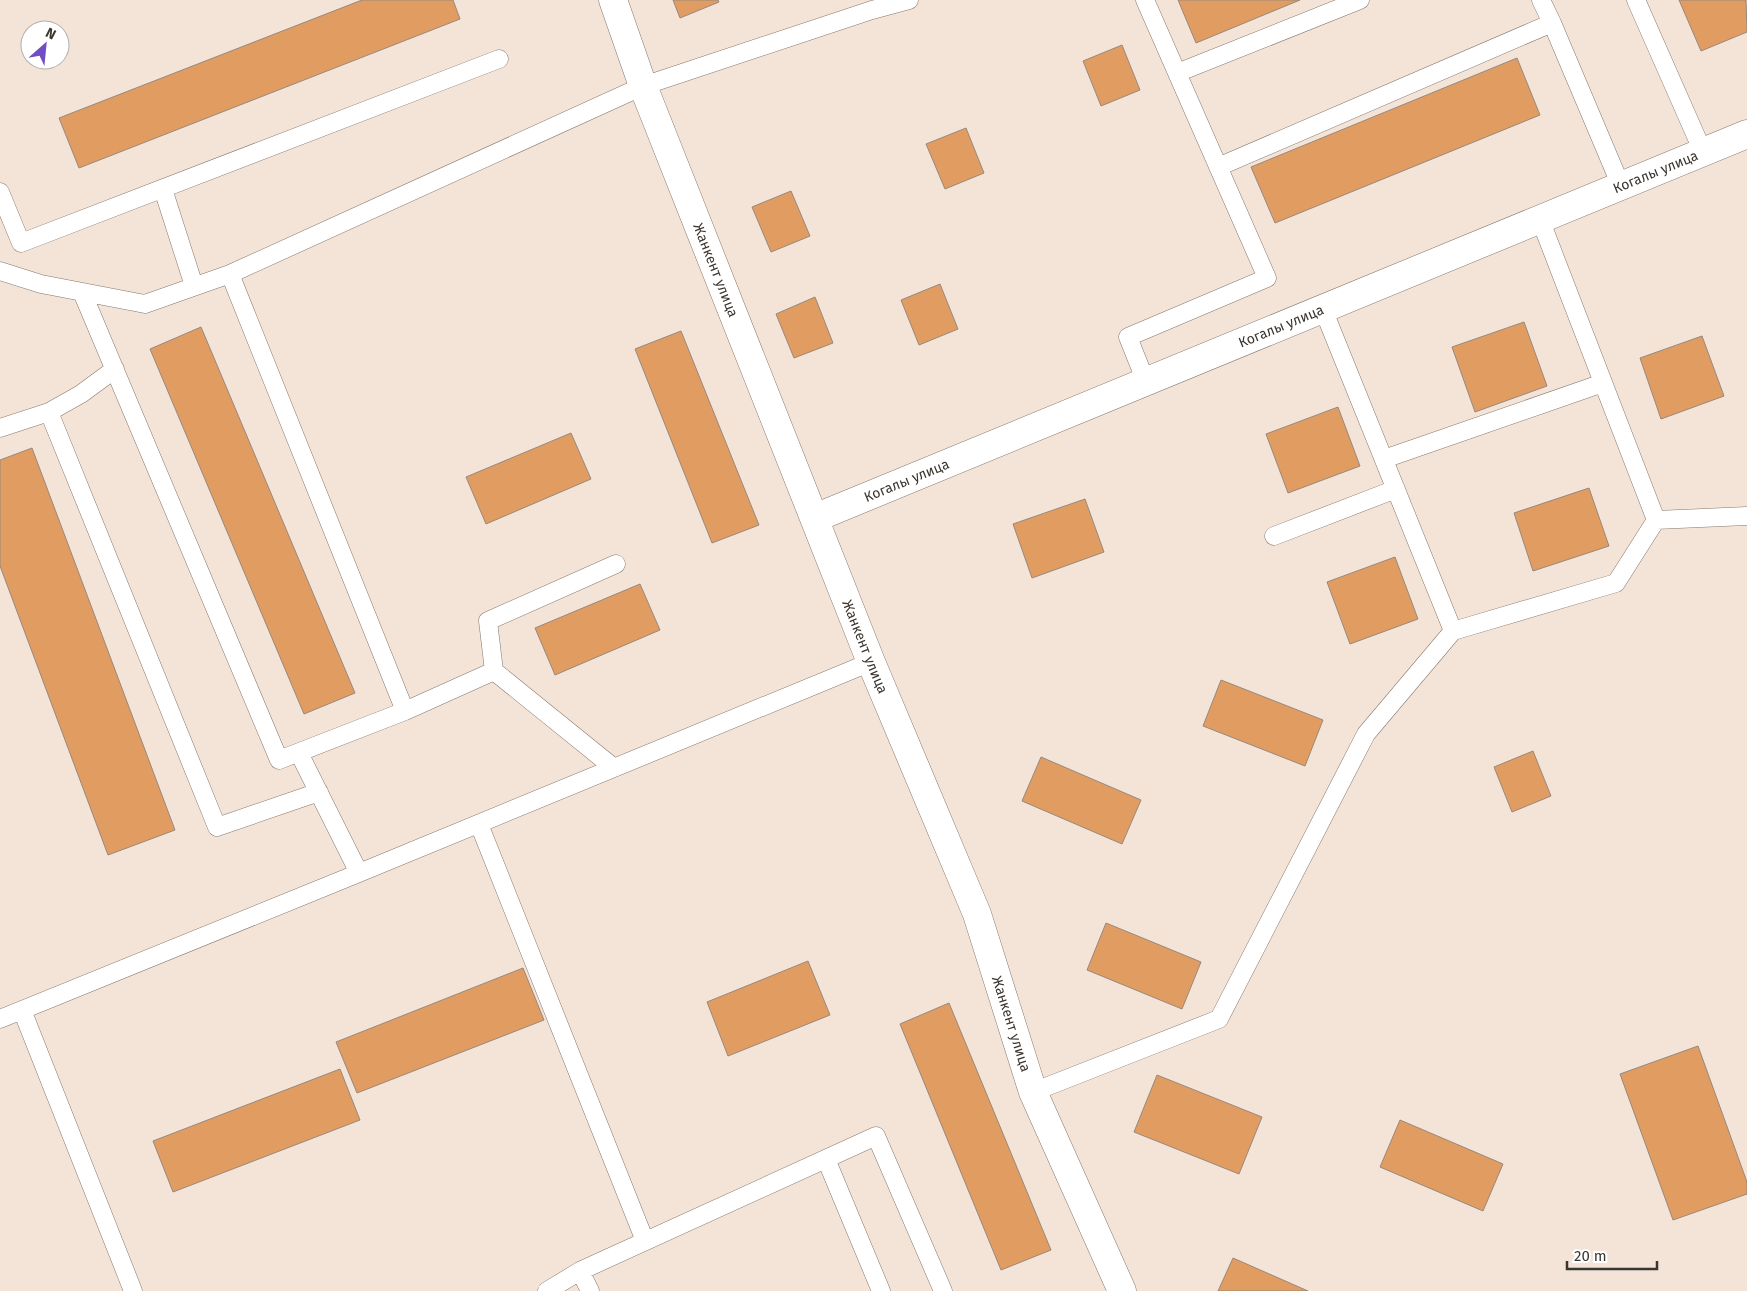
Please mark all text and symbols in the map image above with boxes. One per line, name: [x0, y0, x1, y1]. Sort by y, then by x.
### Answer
north arrow: [20, 20, 70, 70]
text: N: [43, 24, 59, 44]
street label: Когалы улица: [1610, 147, 1701, 197]
street label: Жанкент улица: [690, 221, 742, 319]
street label: Когалы улица: [1236, 301, 1326, 351]
street label: Когалы улица: [861, 455, 952, 505]
street label: Жанкент улица: [839, 597, 892, 696]
street label: Жанкент улица: [988, 974, 1035, 1074]
scale bar: [1567, 1238, 1657, 1270]
text: 20 m: [1574, 1247, 1607, 1265]

